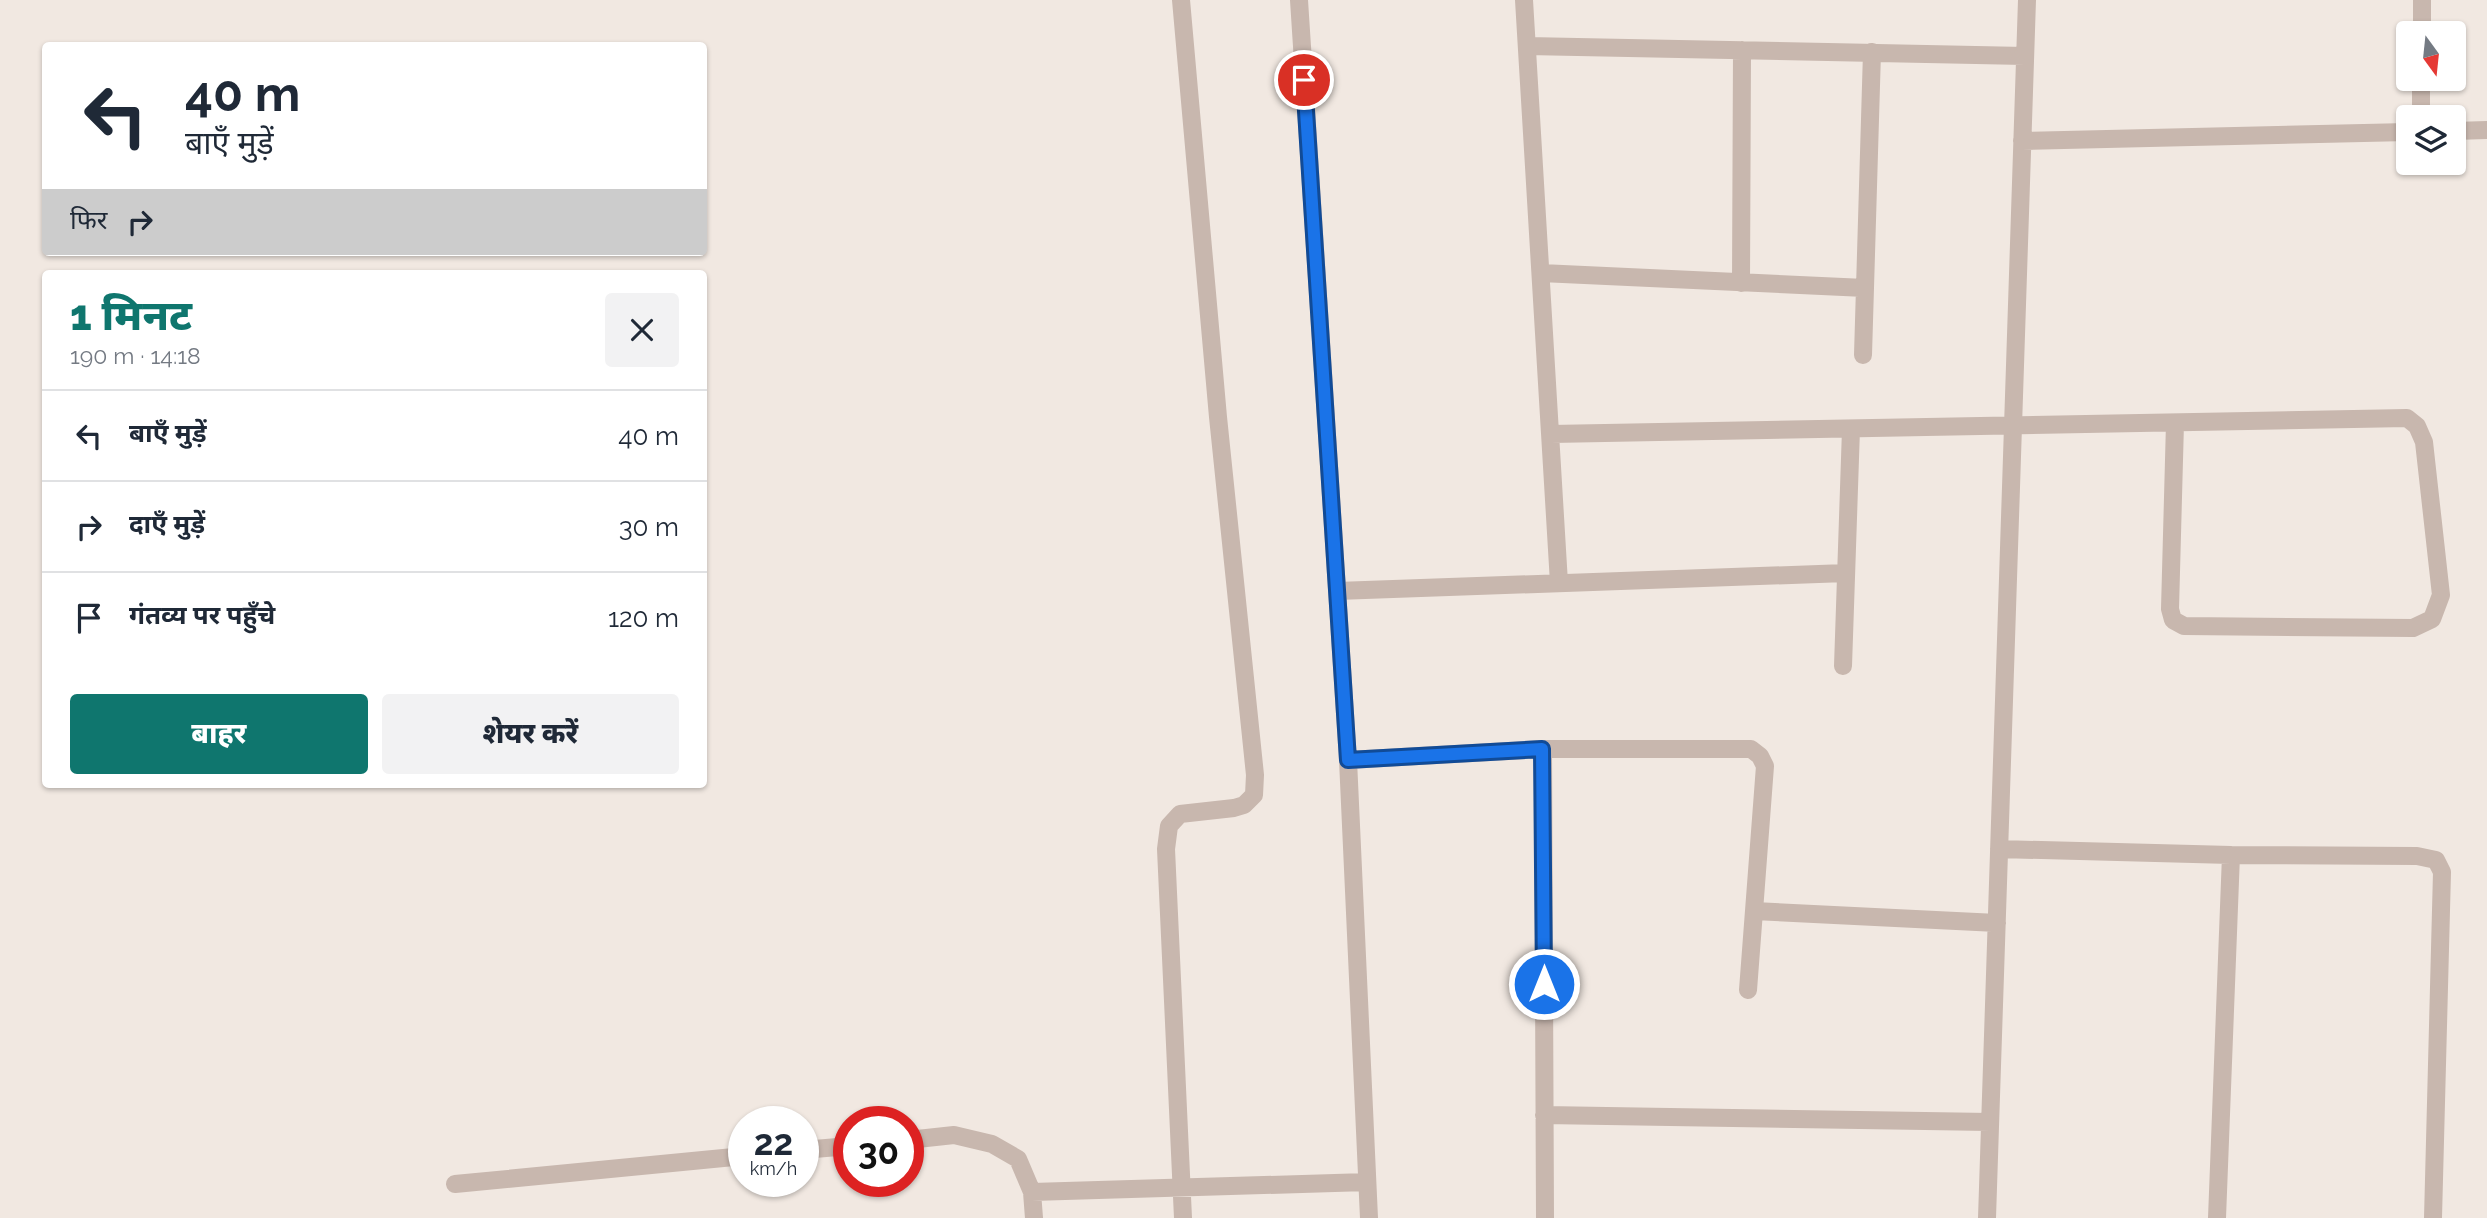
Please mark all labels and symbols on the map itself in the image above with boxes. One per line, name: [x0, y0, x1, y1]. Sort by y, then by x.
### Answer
north arrow: [2396, 21, 2466, 91]
pin: [1274, 50, 1334, 110]
position arrow: [1507, 947, 1581, 1021]
speed limit sign: 30: [833, 1106, 924, 1197]

